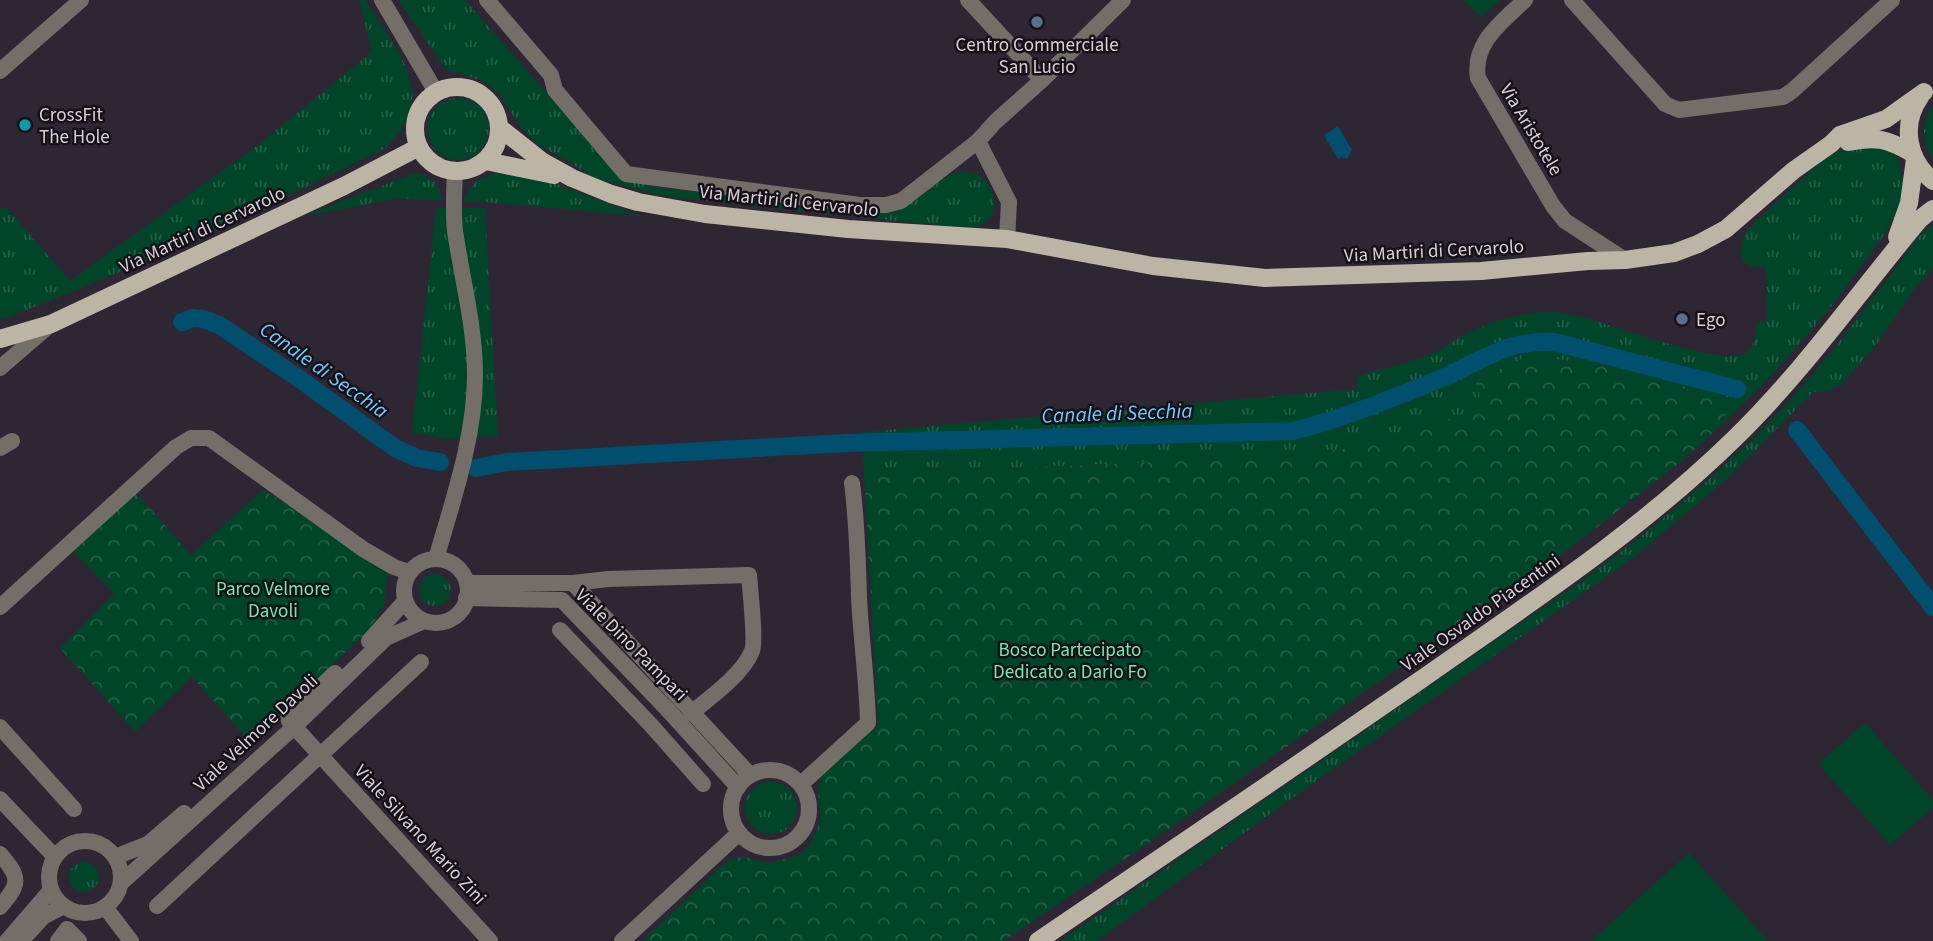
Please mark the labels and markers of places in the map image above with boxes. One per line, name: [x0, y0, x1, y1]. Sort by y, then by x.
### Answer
marker: Centro Commerciale San Lucio: [1029, 14, 1045, 30]
place label: Centro Commerciale San Lucio: [955, 32, 1119, 81]
place label: CrossFit The Hole: [39, 102, 110, 151]
marker: CrossFit The Hole: [17, 117, 33, 133]
place label: Ego: [1696, 307, 1726, 334]
marker: Ego: [1674, 311, 1690, 327]

